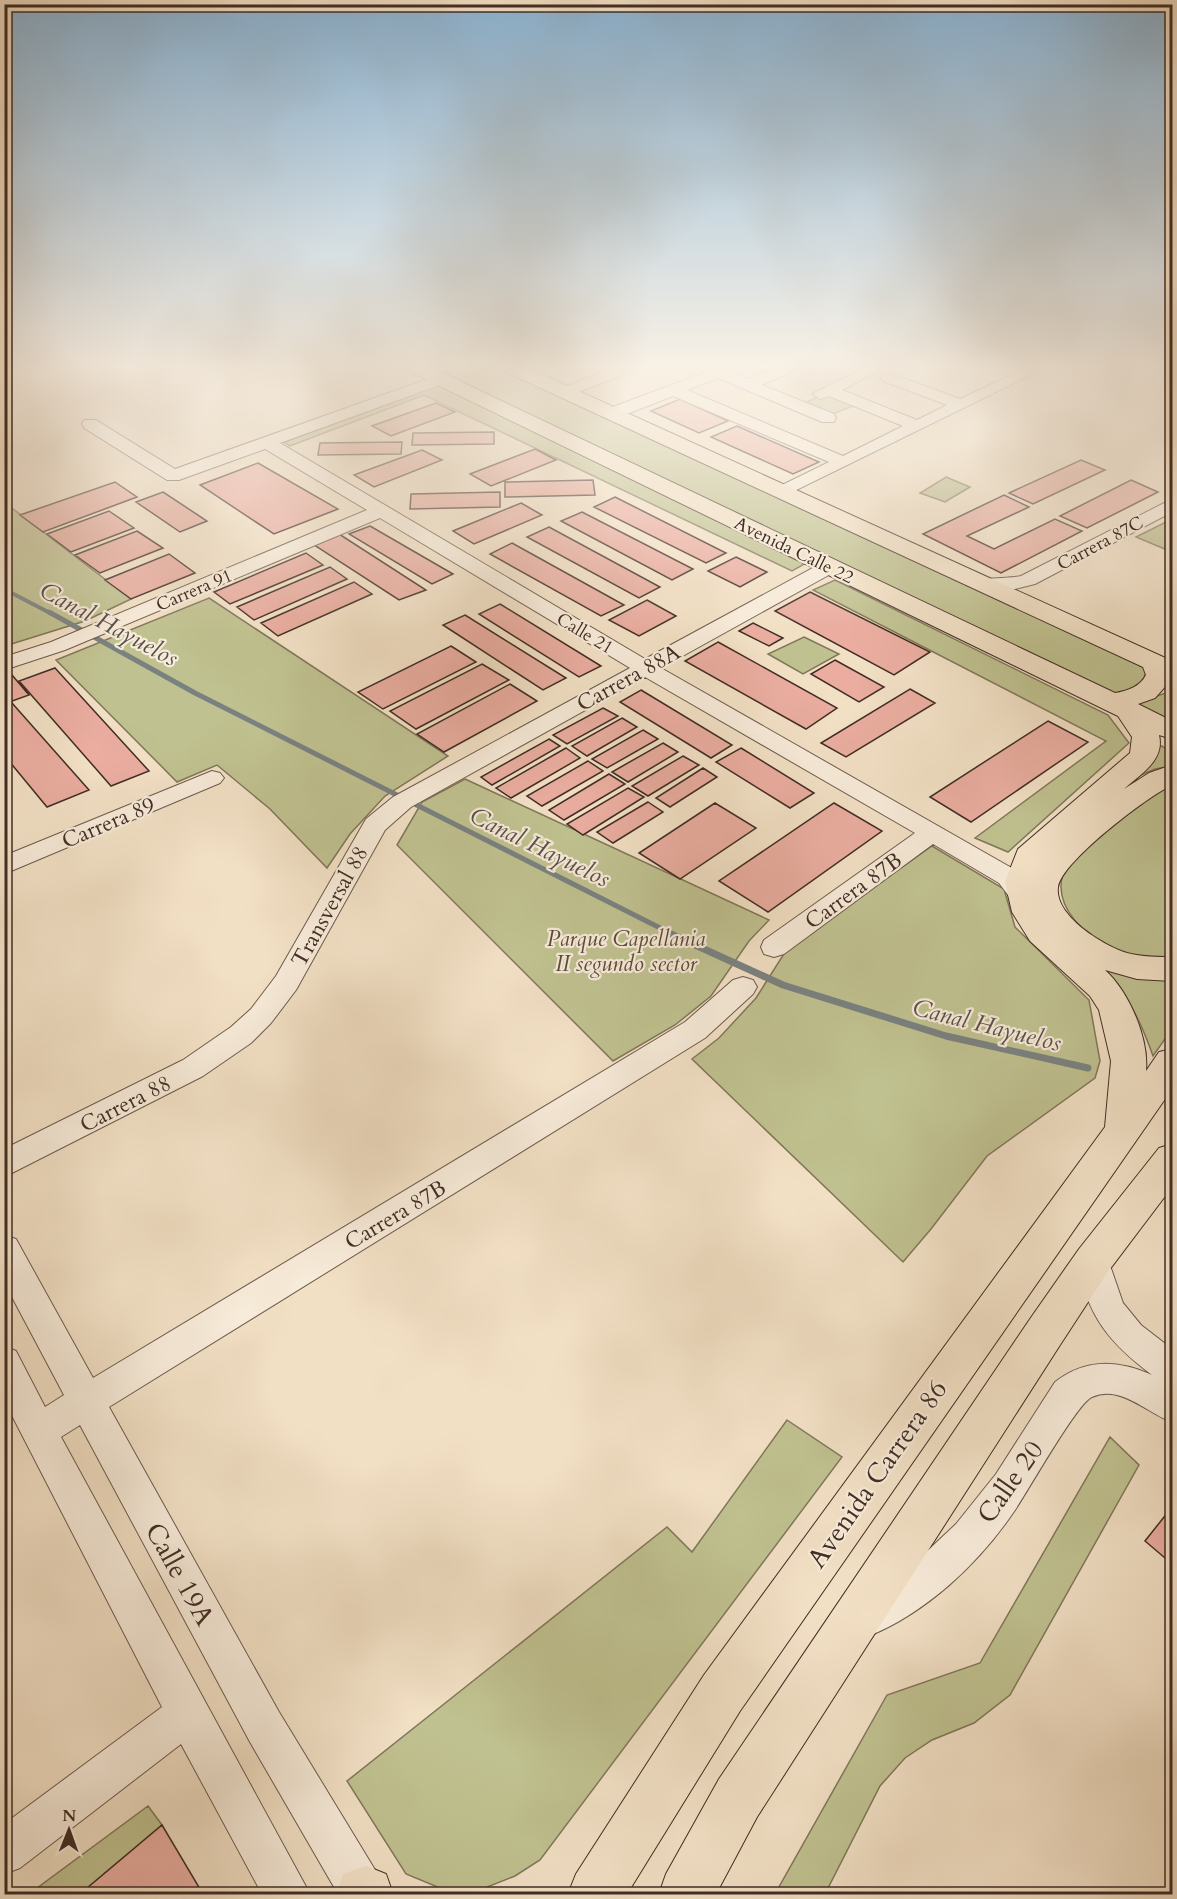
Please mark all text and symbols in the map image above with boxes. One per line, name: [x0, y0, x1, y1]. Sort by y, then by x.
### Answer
street label: Carrera 87C: [1053, 510, 1148, 577]
street label: Avenida Calle 22: [730, 511, 858, 590]
street label: Carrera 91: [152, 563, 236, 618]
water label: Canal Hayuelos: [34, 574, 184, 675]
street label: Calle 21: [552, 607, 618, 660]
street label: Carrera 88A: [571, 637, 686, 719]
street label: Carrera 89: [57, 790, 160, 856]
water label: Canal Hayuelos: [464, 799, 615, 896]
street label: Transversal 88: [284, 841, 375, 972]
street label: Carrera 87B: [799, 845, 908, 936]
park label: Parque Capellania II segundo sector: [547, 924, 705, 979]
water label: Canal Hayuelos: [909, 991, 1065, 1060]
street label: Carrera 88: [75, 1068, 176, 1140]
street label: Carrera 87B: [339, 1173, 452, 1257]
street label: Avenida Carrera 86: [799, 1373, 956, 1576]
street label: Calle 20: [969, 1433, 1052, 1531]
street label: Calle 19A: [136, 1516, 223, 1633]
north arrow: [39, 1800, 99, 1860]
text: N: [62, 1805, 76, 1827]

